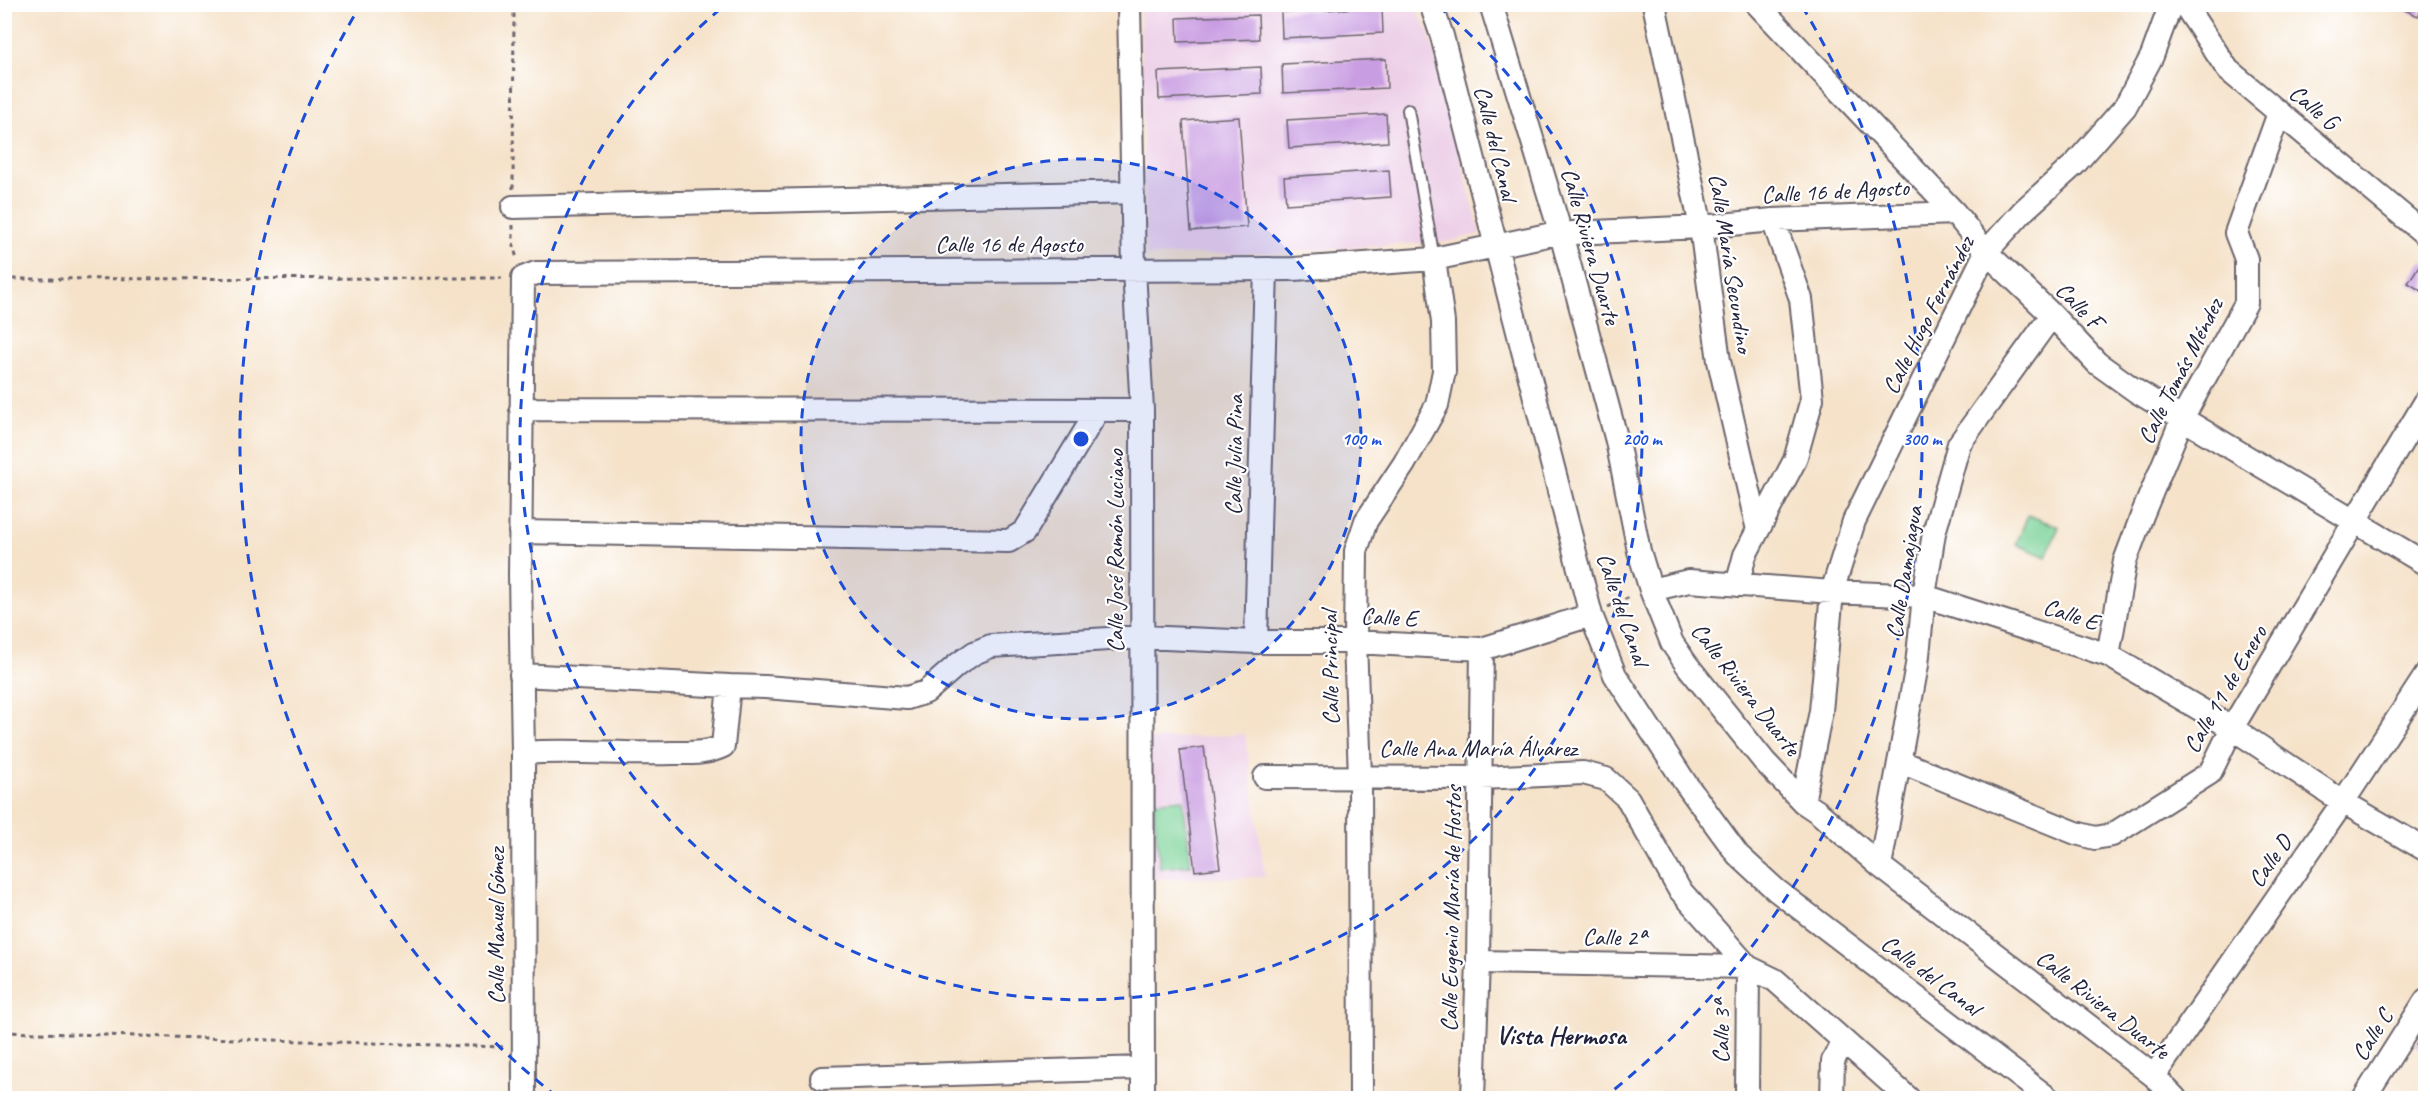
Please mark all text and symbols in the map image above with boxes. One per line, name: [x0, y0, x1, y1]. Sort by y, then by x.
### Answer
street label: Calle G: [2283, 78, 2346, 138]
street label: Calle del Canal: [1467, 83, 1526, 207]
street label: Calle Riviera Duarte: [1554, 164, 1628, 330]
street label: Calle María Secundino: [1702, 171, 1760, 357]
street label: Calle 16 de Agosto: [1761, 172, 1911, 210]
street label: Calle 16 de Agosto: [935, 229, 1084, 259]
street label: Calle Hugo Fernández: [1875, 230, 1981, 399]
street label: Calle F: [2049, 275, 2113, 339]
street label: Calle Tomás Méndez: [2130, 292, 2230, 449]
street label: Calle Julia Pina: [1218, 393, 1250, 516]
text: 100 m: [1342, 428, 1382, 450]
text: 200 m: [1623, 428, 1663, 450]
text: 300 m: [1903, 428, 1943, 450]
centre of rings: [1071, 429, 1091, 449]
street label: Calle José Ramón Luciano: [1100, 448, 1130, 652]
street label: Calle Damajagua: [1879, 502, 1929, 640]
street label: Calle del Canal: [1590, 549, 1657, 673]
street label: Calle E: [2040, 591, 2106, 638]
street label: Calle E: [1360, 601, 1421, 634]
street label: Calle Principal: [1314, 607, 1346, 725]
street label: Calle Riviera Duarte: [1685, 616, 1809, 764]
street label: Calle 11 de Enero: [2176, 619, 2274, 758]
street label: Calle Ana María Álvarez: [1379, 733, 1579, 763]
street label: Calle Eugenio María de Hostos: [1434, 783, 1468, 1032]
street label: Calle D: [2241, 827, 2300, 893]
street label: Calle Manuel Gómez: [481, 845, 511, 1004]
street label: Calle 2ª: [1582, 921, 1650, 953]
street label: Calle del Canal: [1875, 928, 1990, 1025]
street label: Calle Riviera Duarte: [2030, 943, 2178, 1067]
street label: Calle 3ª: [1705, 996, 1737, 1064]
street label: Calle C: [2345, 1001, 2401, 1066]
district label: Vista Hermosa: [1496, 1019, 1628, 1052]

